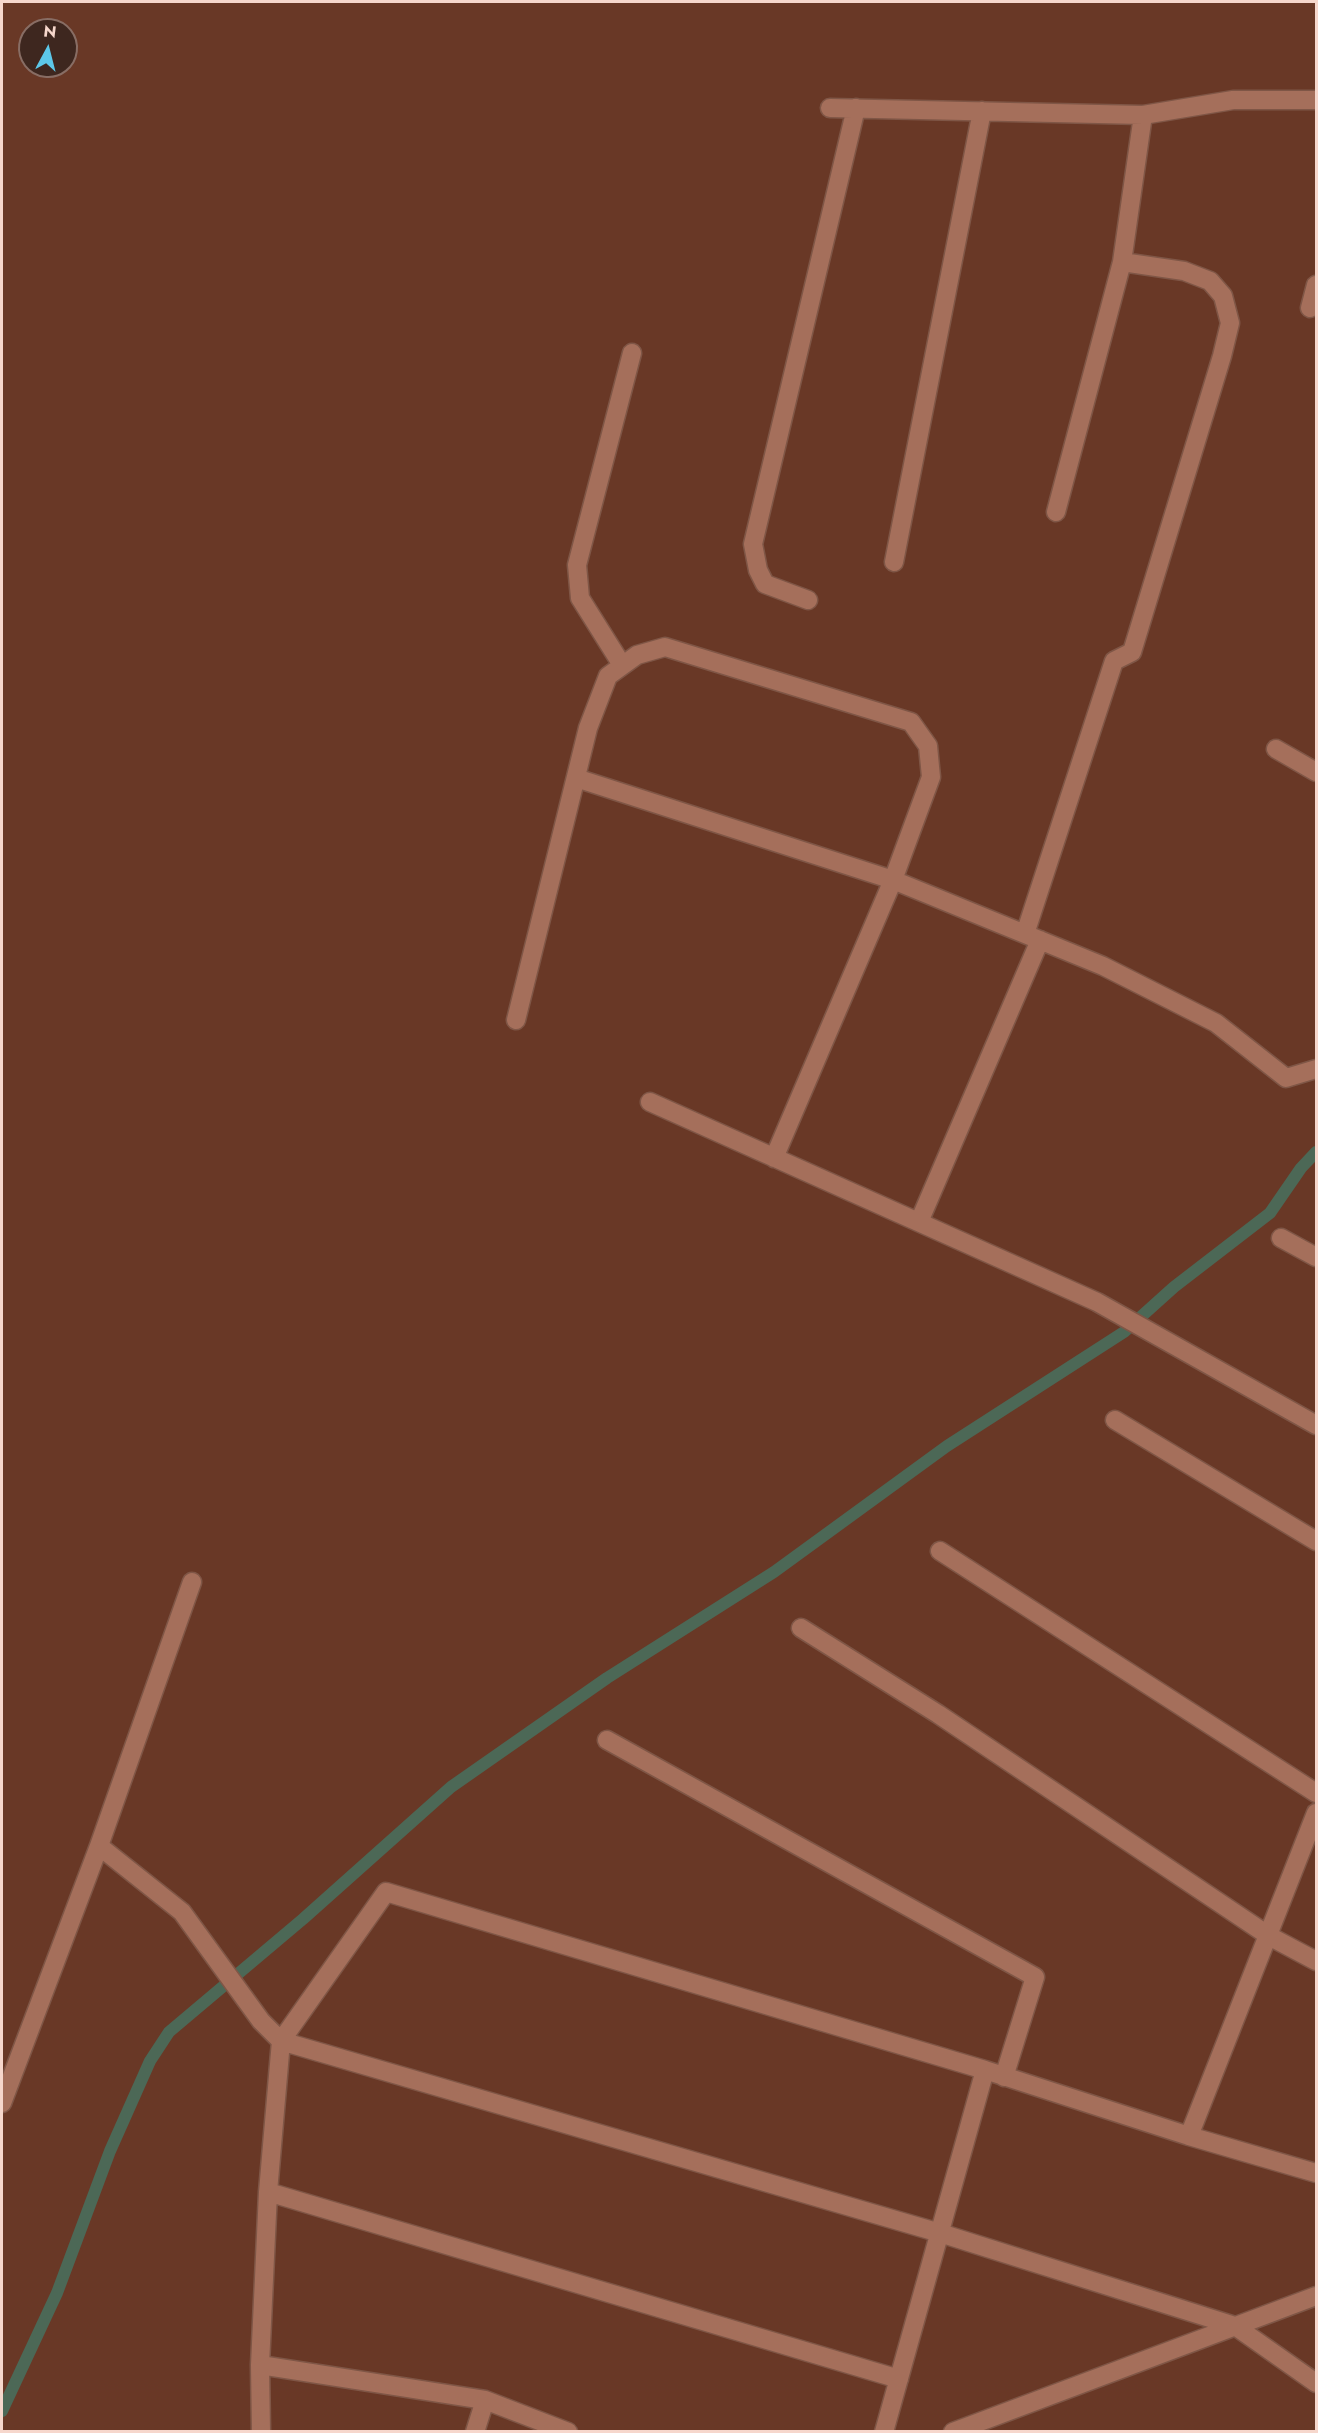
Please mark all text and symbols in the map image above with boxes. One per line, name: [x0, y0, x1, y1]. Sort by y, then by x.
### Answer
north arrow: [18, 18, 78, 78]
text: N: [42, 19, 58, 44]

